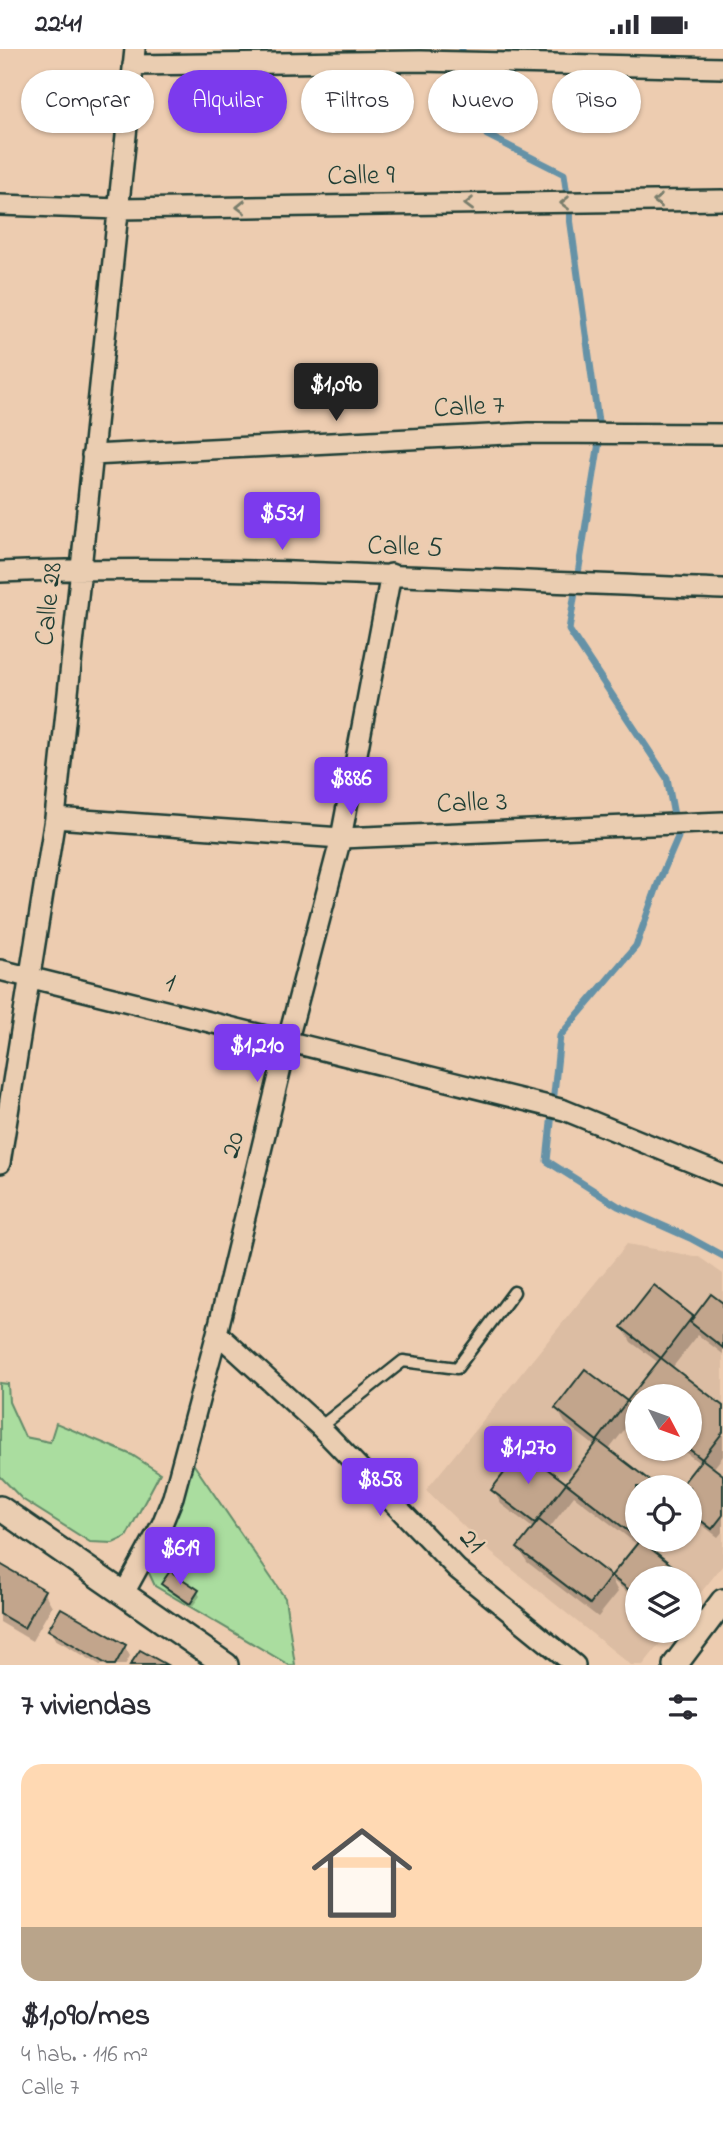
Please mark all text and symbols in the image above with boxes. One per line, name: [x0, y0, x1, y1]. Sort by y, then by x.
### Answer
text: 22:41: [35, 6, 82, 44]
chip: Comprar: [21, 70, 154, 133]
chip: Alquilar: [168, 70, 287, 133]
chip: Filtros: [301, 70, 414, 133]
chip: Nuevo: [428, 70, 538, 133]
chip: Piso: [552, 70, 641, 133]
street label: Calle 9: [327, 156, 396, 198]
one-way arrow: [652, 193, 663, 209]
one-way arrow: [559, 195, 570, 210]
one-way arrow: [463, 196, 474, 212]
one-way arrow: [236, 199, 246, 215]
pin: $1,090: [279, 363, 393, 423]
text: $1,090: [310, 369, 362, 402]
street label: Calle 7: [432, 386, 506, 430]
pin: $531: [241, 493, 323, 552]
text: $531: [260, 498, 304, 531]
street label: Calle 5: [367, 526, 443, 570]
street label: Calle 28: [25, 560, 75, 648]
pin: $886: [310, 757, 392, 817]
text: $886: [330, 763, 372, 796]
street label: Calle 3: [436, 782, 508, 826]
street label: 1: [161, 963, 179, 1005]
pin: $1,210: [200, 1025, 314, 1084]
text: $1,210: [230, 1030, 284, 1063]
street label: 20: [211, 1127, 257, 1163]
north arrow: [625, 1384, 702, 1461]
map controls: [625, 1384, 702, 1643]
pin: $1,270: [471, 1427, 585, 1486]
text: $1,270: [500, 1432, 556, 1465]
pin: $858: [339, 1459, 421, 1518]
text: $858: [358, 1464, 402, 1497]
button: locate: [625, 1475, 702, 1552]
street label: 21: [449, 1519, 494, 1565]
pin: $619: [139, 1527, 221, 1587]
text: $619: [161, 1533, 199, 1566]
button: layers: [625, 1566, 702, 1643]
text: 7 viviendas: [21, 1685, 151, 1729]
icon: filters: [664, 1688, 702, 1726]
icon: home: [299, 1810, 425, 1936]
text: $1,090/mes: [21, 1995, 150, 2039]
text: 4 hab. · 116 m²: [21, 2039, 148, 2072]
text: Calle 7: [21, 2072, 79, 2105]

